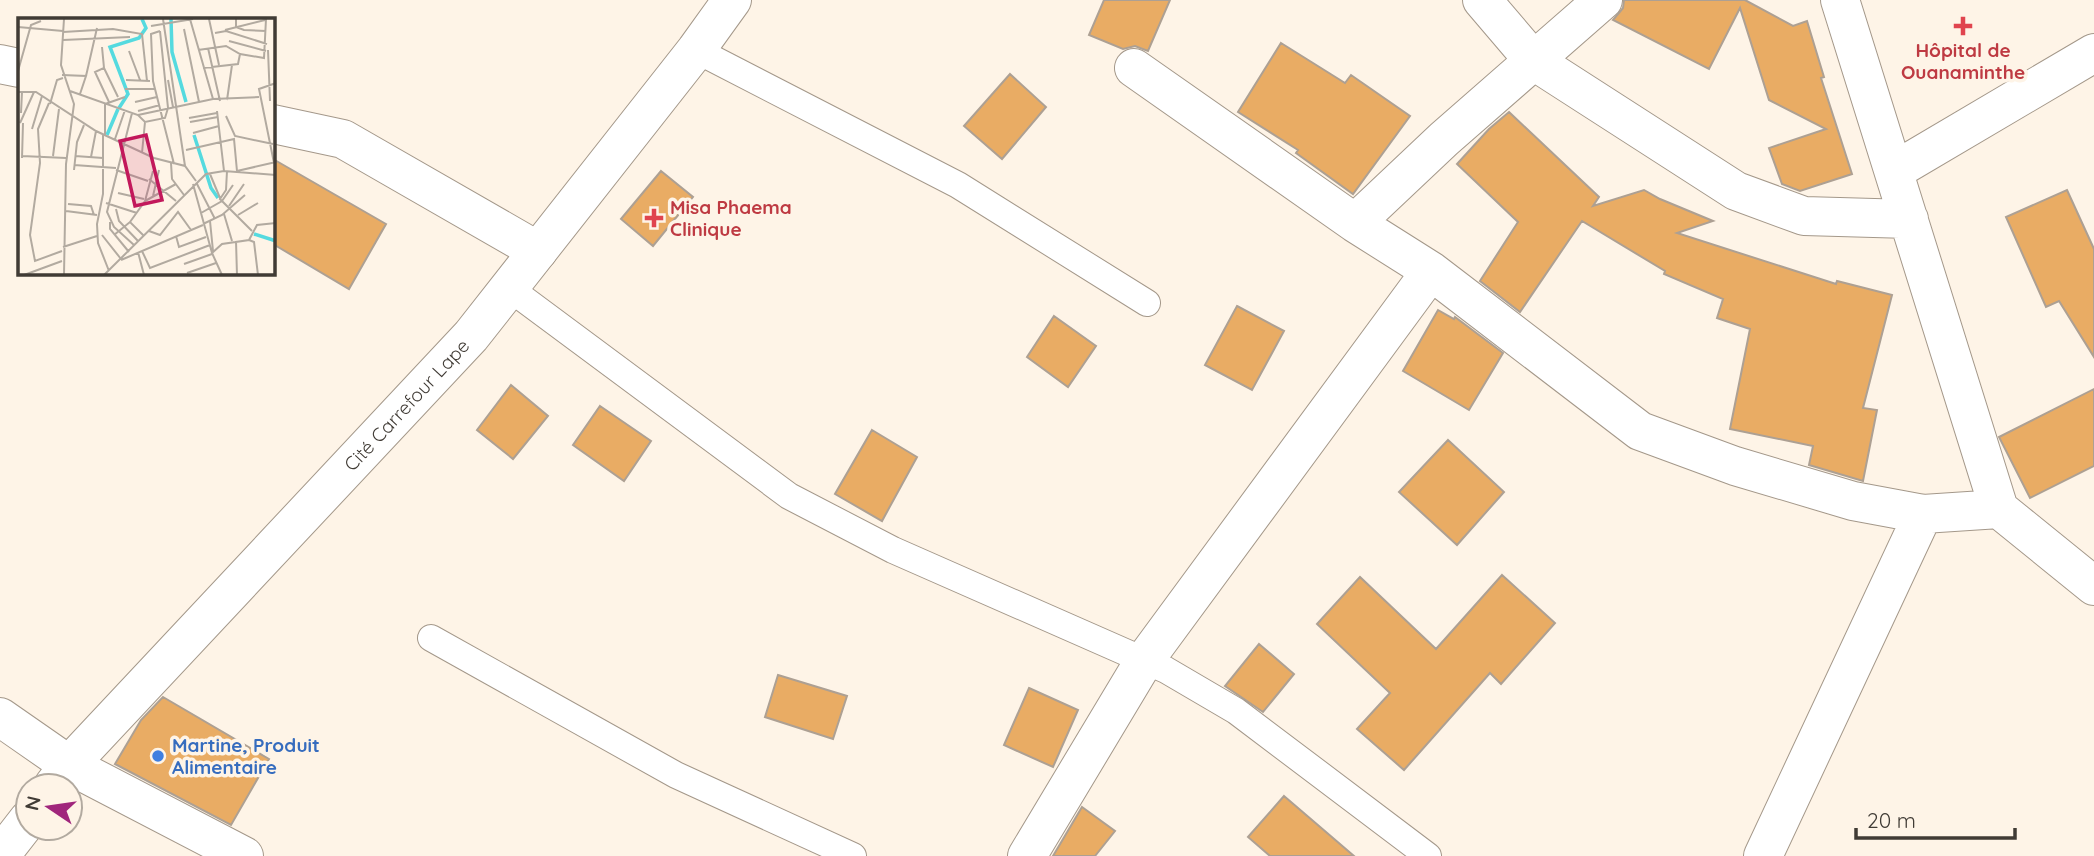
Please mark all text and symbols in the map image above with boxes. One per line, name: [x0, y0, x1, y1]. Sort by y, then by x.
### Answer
marker: Hôpital de Ouanaminthe: [1953, 16, 1973, 36]
inset map: [18, 18, 275, 275]
place label: Hôpital de Ouanaminthe: [1901, 38, 2025, 84]
place label: Misa Phaema Clinique: [670, 195, 792, 241]
marker: Misa Phaema Clinique: [644, 208, 664, 228]
street label: Cité Carrefour Lape: [339, 334, 474, 476]
place label: Martine, Produit Alimentaire: [172, 733, 320, 779]
marker: Martine, Produit Alimentaire: [150, 748, 166, 764]
north arrow: [14, 772, 84, 842]
text: N: [19, 794, 46, 813]
scale bar: [1856, 796, 2015, 840]
text: 20 m: [1867, 807, 1916, 833]

